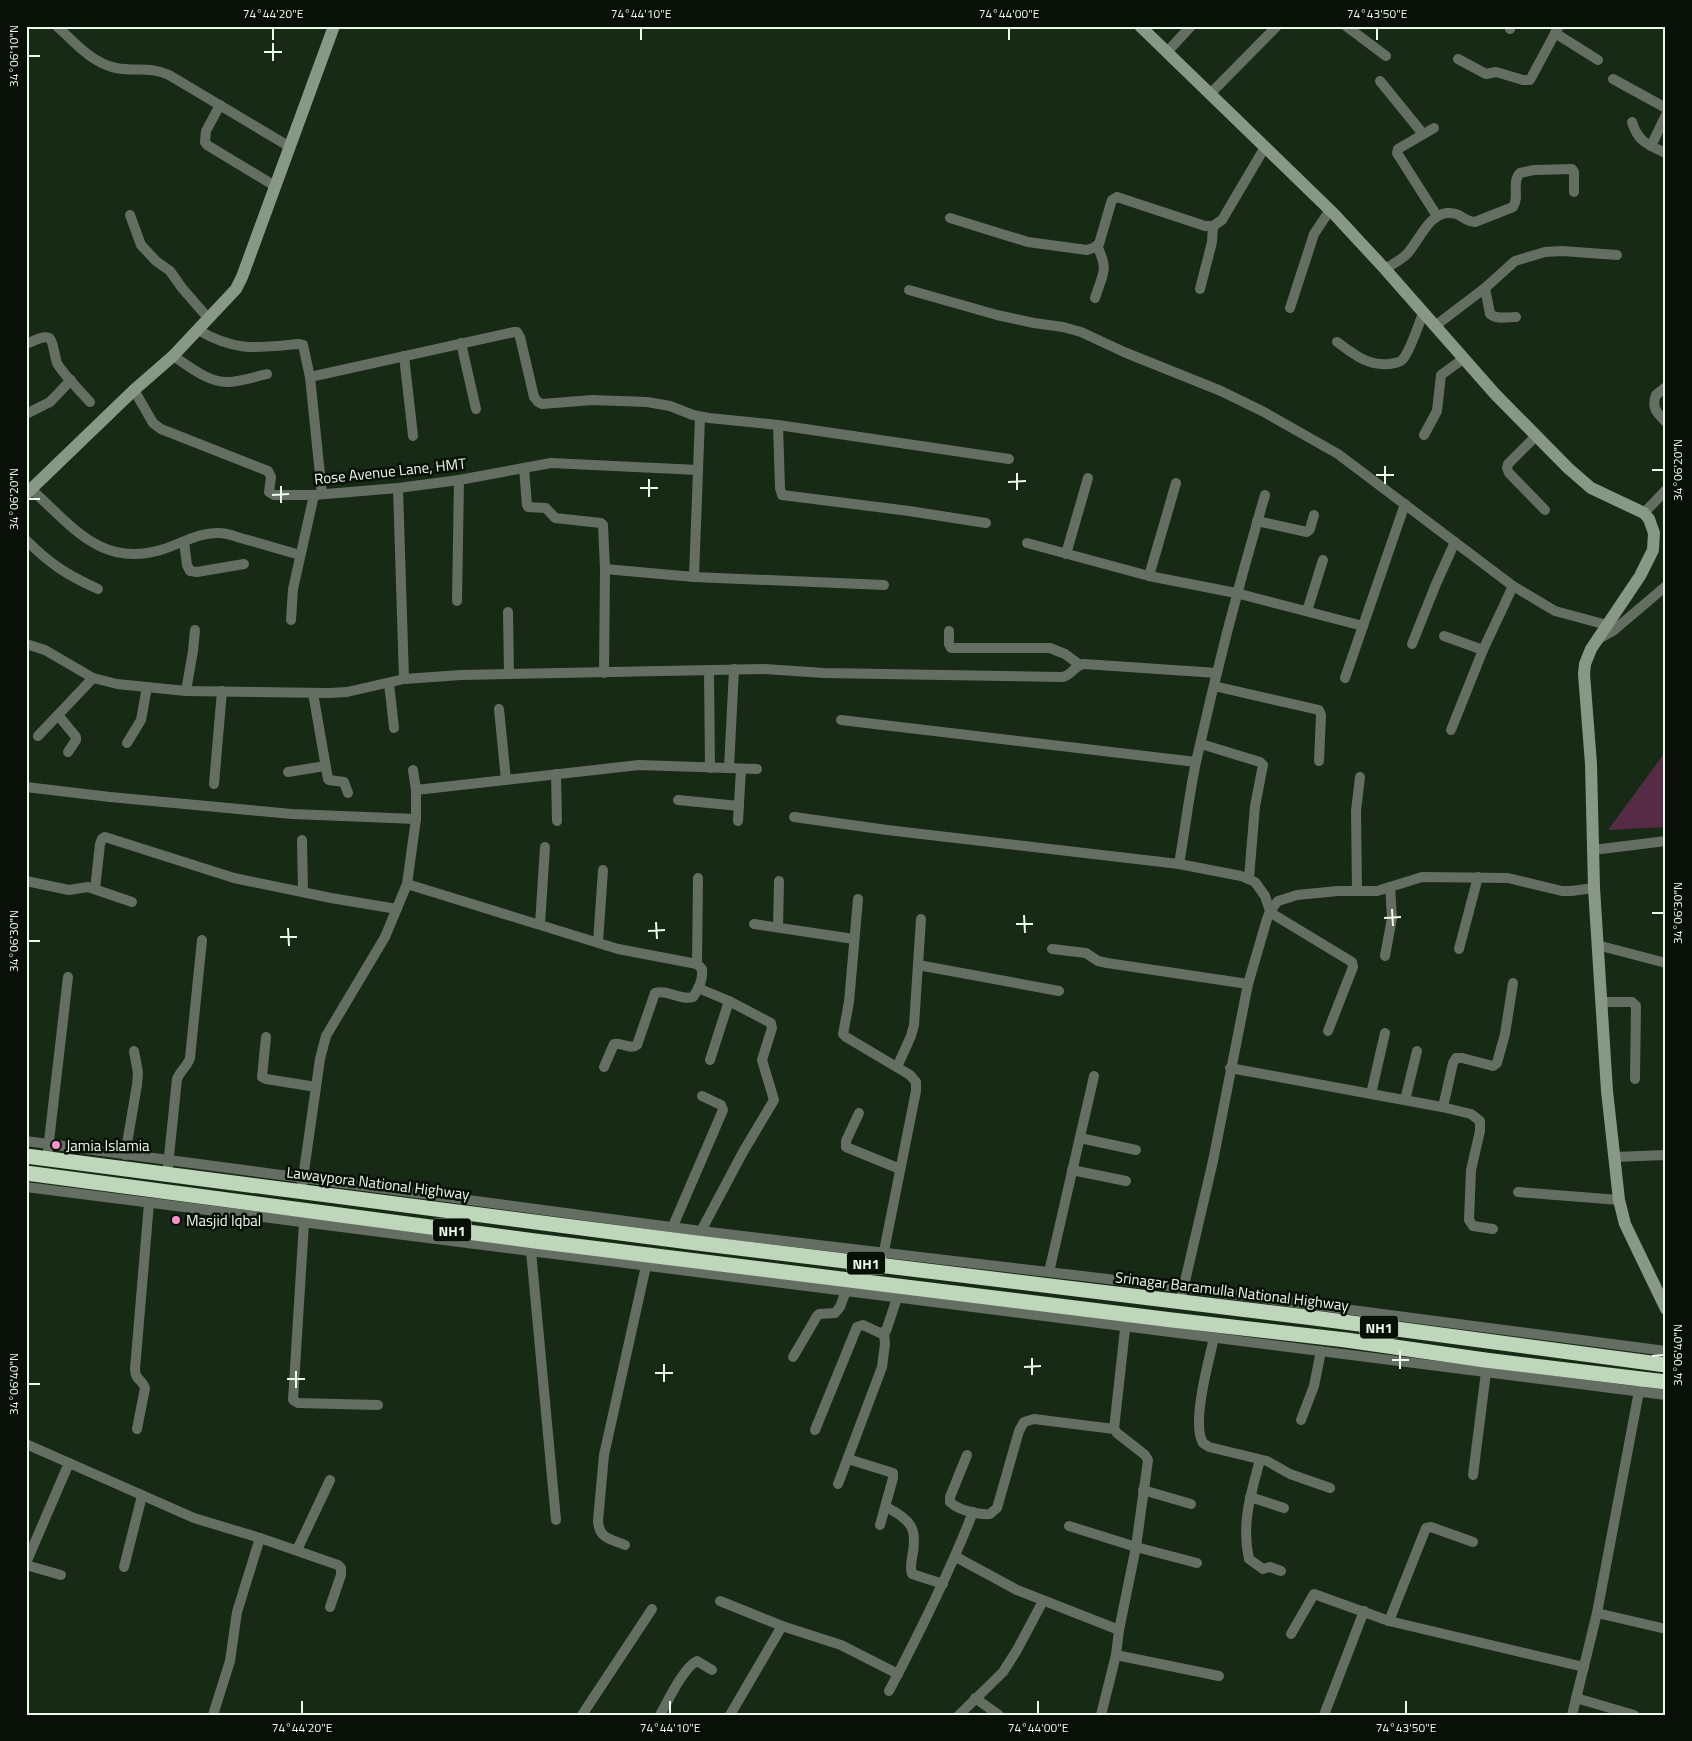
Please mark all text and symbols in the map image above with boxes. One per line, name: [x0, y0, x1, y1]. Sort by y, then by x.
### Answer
text: 74°44'20"E: [243, 4, 304, 23]
text: 74°44'10"E: [611, 4, 672, 23]
text: 74°44'00"E: [979, 4, 1040, 23]
text: 74°43'50"E: [1347, 4, 1408, 23]
text: 34°06'10"N: [4, 25, 23, 87]
text: 34°06'20"N: [1668, 439, 1687, 501]
street label: Rose Avenue Lane, HMT: [313, 452, 467, 490]
text: 34°06'20"N: [4, 468, 23, 530]
text: 34°06'30"N: [1668, 882, 1687, 944]
text: 34°06'30"N: [4, 910, 23, 972]
place label: Jamia Islamia: [66, 1134, 150, 1157]
marker: Jamia Islamia: [50, 1139, 62, 1151]
street label: Lawaypora National Highway: [285, 1160, 471, 1206]
place label: Masjid Iqbal: [186, 1209, 261, 1232]
marker: Masjid Iqbal: [170, 1214, 182, 1226]
road number: NH1: [433, 1218, 471, 1242]
road number: NH1: [847, 1252, 885, 1274]
street label: Srinagar Baramulla National Highway: [1114, 1265, 1350, 1317]
road number: NH1: [1360, 1315, 1398, 1338]
text: 34°06'40"N: [1668, 1324, 1687, 1386]
text: 34°06'40"N: [4, 1353, 23, 1415]
text: 74°44'20"E: [272, 1718, 333, 1737]
text: 74°44'10"E: [640, 1718, 701, 1737]
text: 74°44'00"E: [1008, 1718, 1069, 1737]
text: 74°43'50"E: [1376, 1718, 1437, 1737]

